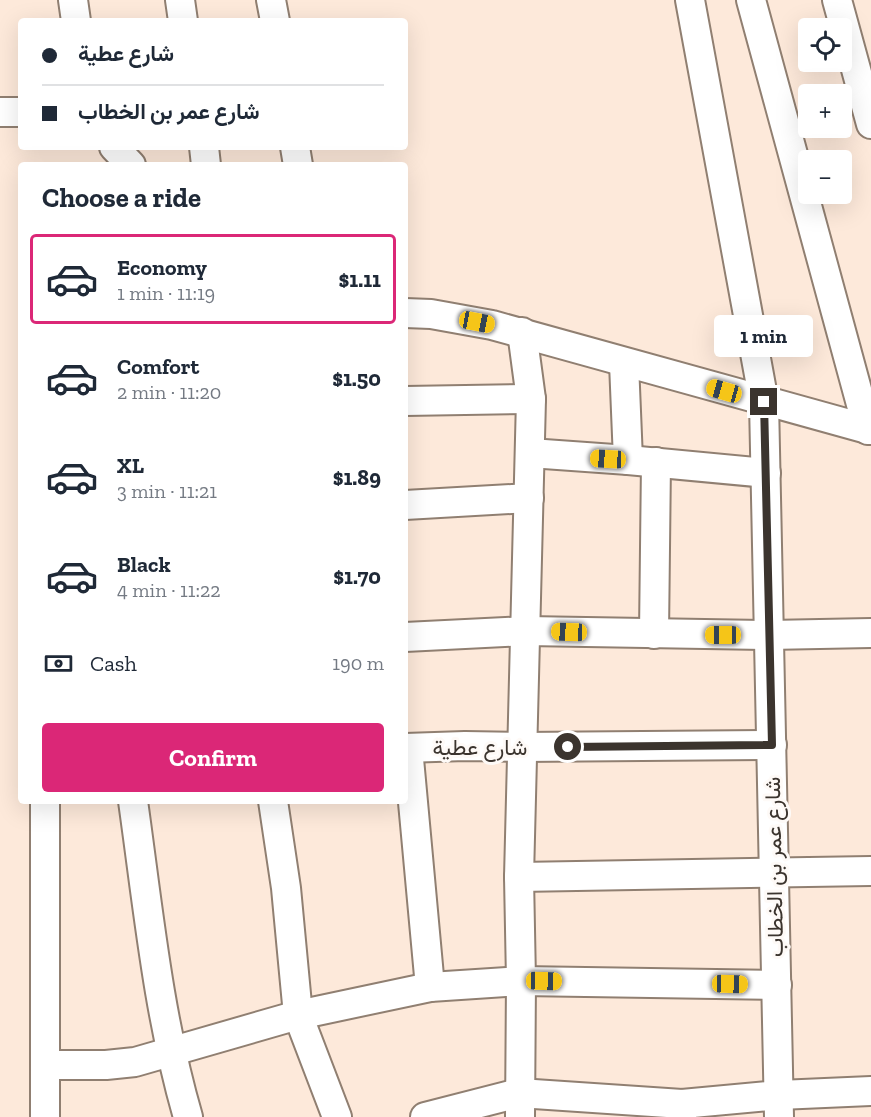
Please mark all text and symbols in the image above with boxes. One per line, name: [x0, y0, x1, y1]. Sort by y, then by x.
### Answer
map controls: [798, 18, 852, 204]
button: locate: [798, 18, 852, 72]
text: شارع عطية: [78, 40, 174, 67]
button: +: [798, 84, 852, 138]
text: شارع عمر بن الخطاب: [78, 98, 260, 125]
button: −: [798, 150, 852, 204]
text: Choose a ride: [42, 182, 201, 214]
icon: car: [45, 252, 99, 306]
text: Economy: [117, 254, 207, 281]
text: $1.11: [339, 266, 381, 293]
text: 1 min · 11:19: [117, 281, 215, 305]
car: [458, 310, 496, 334]
callout: 1 min: [714, 315, 813, 357]
text: 1 min: [740, 324, 787, 348]
icon: car: [45, 351, 99, 405]
text: Comfort: [117, 353, 199, 380]
text: $1.50: [332, 365, 381, 392]
car: [704, 377, 744, 405]
text: 2 min · 11:20: [117, 380, 221, 404]
route end: [750, 388, 777, 415]
car: [590, 449, 626, 469]
icon: car: [45, 450, 99, 504]
text: XL: [117, 452, 144, 479]
text: $1.89: [333, 464, 381, 491]
text: 3 min · 11:21: [117, 479, 217, 503]
icon: car: [45, 549, 99, 603]
text: Black: [117, 551, 171, 578]
text: $1.70: [333, 563, 381, 590]
text: 4 min · 11:22: [117, 578, 221, 602]
car: [551, 622, 587, 642]
car: [705, 626, 741, 644]
icon: cash: [42, 647, 75, 680]
text: Cash: [90, 650, 137, 677]
text: 190 m: [332, 651, 384, 675]
button: Confirm: [42, 723, 384, 792]
route start: [554, 733, 581, 760]
street label: شارع عطية: [433, 734, 527, 762]
street label: شارع عمر بن الخطاب: [759, 777, 790, 957]
car: [526, 972, 562, 990]
car: [712, 975, 748, 993]

